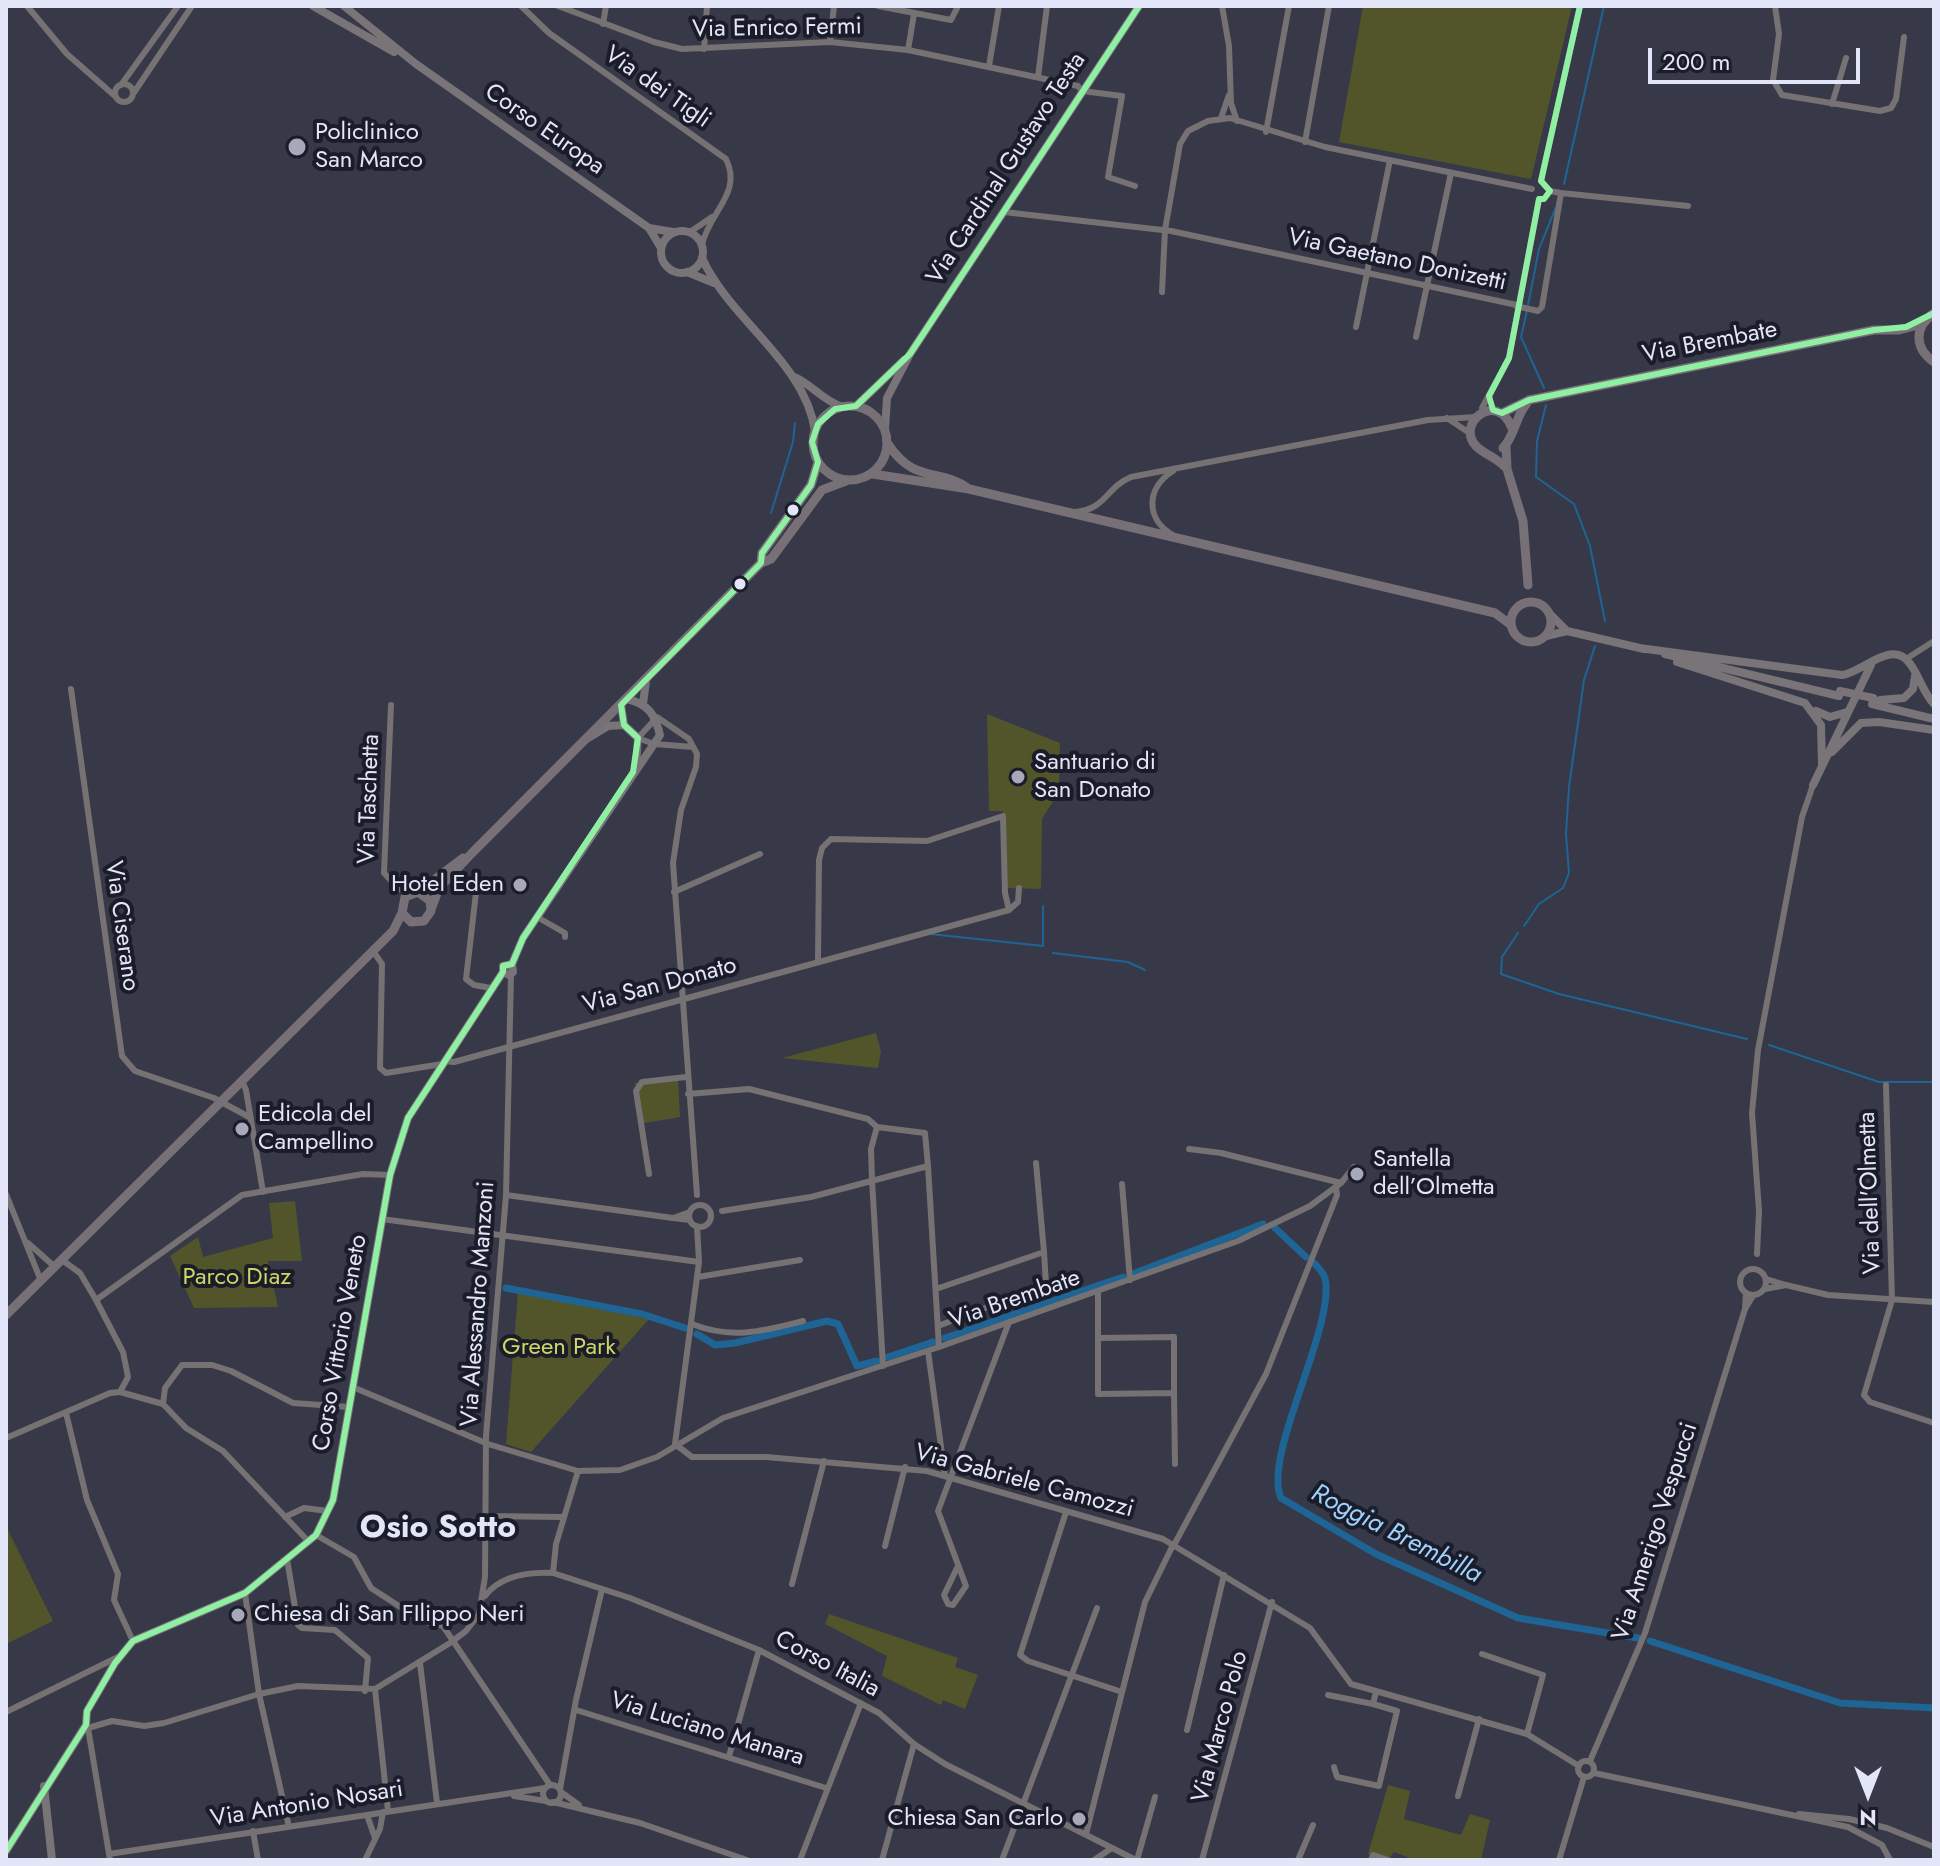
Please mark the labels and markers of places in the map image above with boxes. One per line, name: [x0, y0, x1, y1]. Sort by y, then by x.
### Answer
place label: Policlinico San Marco: [315, 119, 423, 175]
marker: Policlinico San Marco: [286, 136, 308, 158]
unlabelled marker: [785, 502, 801, 518]
unlabelled marker: [732, 576, 748, 592]
place label: Santuario di San Donato: [1034, 749, 1156, 805]
marker: Santuario di San Donato: [1009, 768, 1027, 786]
place label: Hotel Eden: [391, 871, 504, 899]
marker: Hotel Eden: [511, 876, 529, 894]
place label: Edicola del Campellino: [258, 1101, 374, 1157]
marker: Edicola del Campellino: [233, 1120, 251, 1138]
place label: Santella dell’Olmetta: [1373, 1146, 1495, 1202]
marker: Santella dell’Olmetta: [1348, 1165, 1366, 1183]
place label: Chiesa di San FIlippo Neri: [254, 1601, 524, 1629]
marker: Chiesa di San FIlippo Neri: [229, 1606, 247, 1624]
place label: Chiesa San Carlo: [888, 1805, 1063, 1833]
marker: Chiesa San Carlo: [1070, 1810, 1088, 1828]

